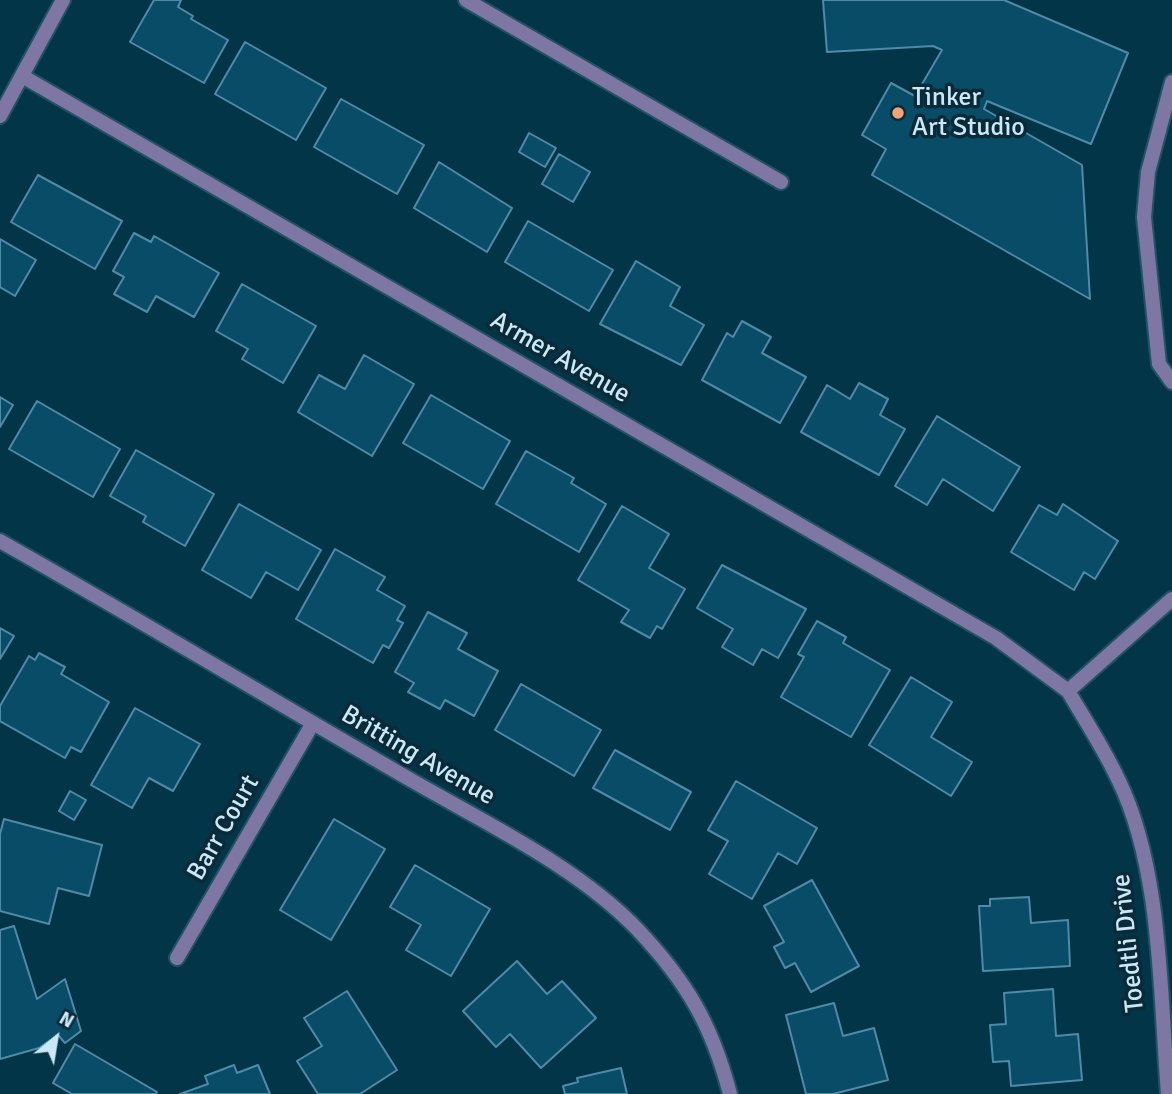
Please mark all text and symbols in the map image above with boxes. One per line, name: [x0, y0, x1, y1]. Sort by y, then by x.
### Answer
place label: Tinker Art Studio: [912, 82, 1025, 144]
marker: Tinker Art Studio: [890, 105, 906, 121]
street label: Armer Avenue: [485, 306, 635, 410]
street label: Britting Avenue: [335, 699, 501, 813]
street label: Barr Court: [181, 770, 267, 886]
street label: Toedtli Drive: [1106, 873, 1152, 1013]
north arrow: [21, 1003, 91, 1073]
text: N: [55, 1006, 78, 1034]

